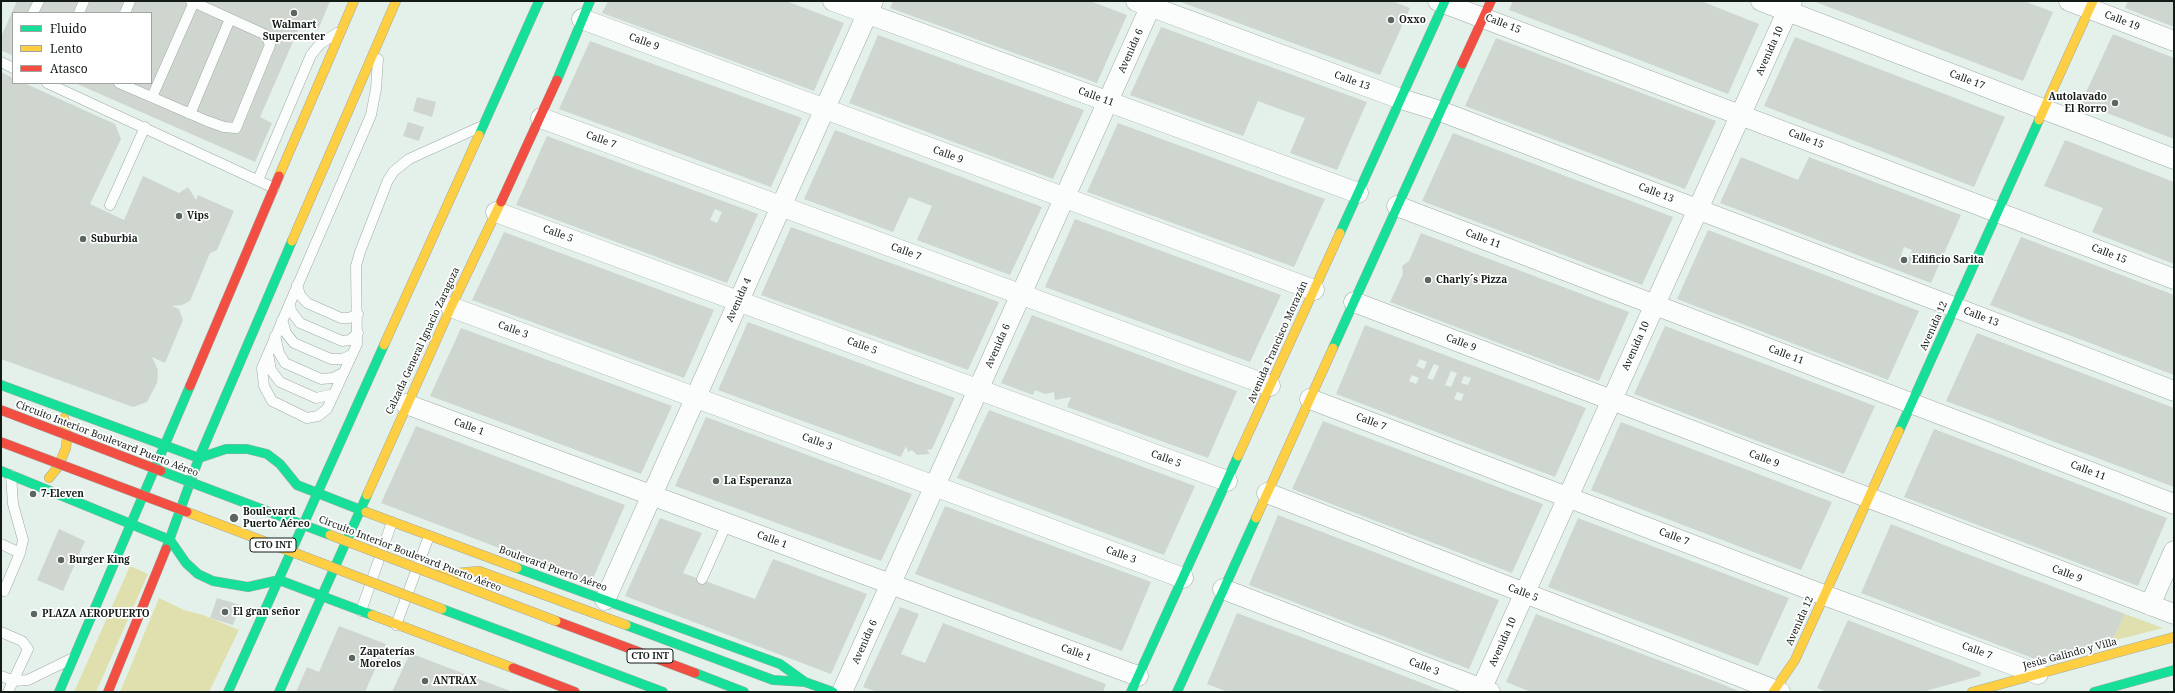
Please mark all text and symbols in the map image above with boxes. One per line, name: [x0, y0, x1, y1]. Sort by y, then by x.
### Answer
marker: Walmart Supercenter: [289, 8, 299, 18]
street label: Calle 19: [2103, 9, 2141, 33]
legend: [12, 12, 152, 84]
street label: Calle 15: [1484, 12, 1522, 36]
place label: Oxxo: [1399, 14, 1426, 26]
marker: Oxxo: [1386, 15, 1396, 25]
place label: Walmart Supercenter: [263, 19, 325, 42]
text: Fluido: [50, 20, 87, 37]
street label: Avenida 10: [1754, 24, 1786, 78]
street label: Avenida 6: [1116, 27, 1146, 75]
street label: Calle 9: [627, 31, 661, 53]
text: Lento: [50, 40, 83, 57]
text: Atasco: [50, 60, 88, 77]
street label: Calle 17: [1948, 68, 1986, 92]
street label: Calle 13: [1333, 69, 1371, 93]
street label: Calle 11: [1077, 85, 1115, 109]
place label: Autolavado El Rorro: [2049, 91, 2107, 114]
marker: Autolavado El Rorro: [2110, 98, 2120, 108]
street label: Calle 15: [1787, 127, 1825, 151]
street label: Calle 7: [584, 129, 618, 151]
street label: Calle 9: [931, 144, 965, 166]
street label: Calle 13: [1637, 181, 1675, 205]
place label: Vips: [187, 210, 209, 222]
marker: Vips: [174, 211, 184, 221]
street label: Calle 5: [541, 223, 575, 245]
street label: Calle 11: [1464, 227, 1502, 251]
place label: Suburbia: [91, 233, 138, 245]
marker: Suburbia: [78, 234, 88, 244]
street label: Calle 7: [889, 241, 923, 263]
street label: Calle 15: [2090, 242, 2128, 266]
place label: Edificio Sarita: [1912, 254, 1984, 266]
marker: Edificio Sarita: [1899, 255, 1909, 265]
street label: Calzada General Ignacio Zaragoza: [383, 265, 463, 417]
place label: Charly´s Pizza: [1436, 274, 1507, 286]
marker: Charly´s Pizza: [1423, 275, 1433, 285]
street label: Avenida 4: [724, 276, 754, 324]
street label: Avenida Francisco Morazán: [1246, 279, 1310, 405]
street label: Avenida 12: [1918, 299, 1950, 353]
street label: Calle 13: [1962, 305, 2000, 329]
street label: Calle 3: [496, 319, 530, 341]
street label: Avenida 10: [1620, 319, 1652, 373]
street label: Avenida 6: [983, 322, 1013, 370]
street label: Calle 9: [1444, 332, 1478, 354]
street label: Calle 5: [845, 335, 879, 357]
street label: Calle 11: [1767, 343, 1805, 367]
street label: Circuito Interior Boulevard Puerto Aéreo: [14, 399, 200, 479]
street label: Calle 7: [1354, 411, 1388, 433]
street label: Calle 1: [452, 416, 486, 438]
street label: Calle 3: [800, 431, 834, 453]
street label: Calle 5: [1149, 448, 1183, 470]
street label: Calle 9: [1747, 448, 1781, 470]
street label: Calle 11: [2069, 459, 2107, 483]
place label: La Esperanza: [724, 475, 792, 487]
marker: La Esperanza: [711, 476, 721, 486]
place label: 7-Eleven: [41, 488, 84, 500]
marker: 7-Eleven: [28, 489, 38, 499]
place label: Boulevard Puerto Aéreo: [243, 506, 310, 530]
marker: Boulevard Puerto Aéreo: [228, 512, 240, 524]
street label: Circuito Interior Boulevard Puerto Aéreo: [317, 514, 503, 594]
street label: Calle 7: [1657, 526, 1691, 548]
street label: Calle 1: [755, 529, 789, 551]
road number: CTO INT: [250, 538, 296, 552]
street label: Boulevard Puerto Aéreo: [497, 544, 609, 594]
street label: Calle 3: [1104, 544, 1138, 566]
place label: Burger King: [69, 554, 130, 566]
marker: Burger King: [56, 555, 66, 565]
street label: Calle 9: [2050, 563, 2084, 585]
street label: Calle 5: [1506, 582, 1540, 604]
street label: Avenida 12: [1784, 594, 1816, 648]
place label: El gran señor: [233, 606, 300, 618]
marker: El gran señor: [220, 607, 230, 617]
place label: PLAZA AEROPUERTO: [42, 608, 150, 620]
marker: PLAZA AEROPUERTO: [29, 609, 39, 619]
street label: Avenida 10: [1487, 615, 1519, 669]
street label: Avenida 6: [850, 618, 880, 666]
street label: Jesús Galindo y Villa: [2022, 636, 2118, 672]
street label: Calle 7: [1960, 640, 1994, 662]
street label: Calle 1: [1059, 642, 1093, 664]
place label: Zapaterías Morelos: [360, 646, 414, 670]
road number: CTO INT: [627, 649, 673, 663]
marker: Zapaterías Morelos: [347, 653, 357, 663]
street label: Calle 3: [1407, 656, 1441, 678]
place label: ANTRAX: [433, 675, 477, 687]
marker: ANTRAX: [420, 676, 430, 686]

